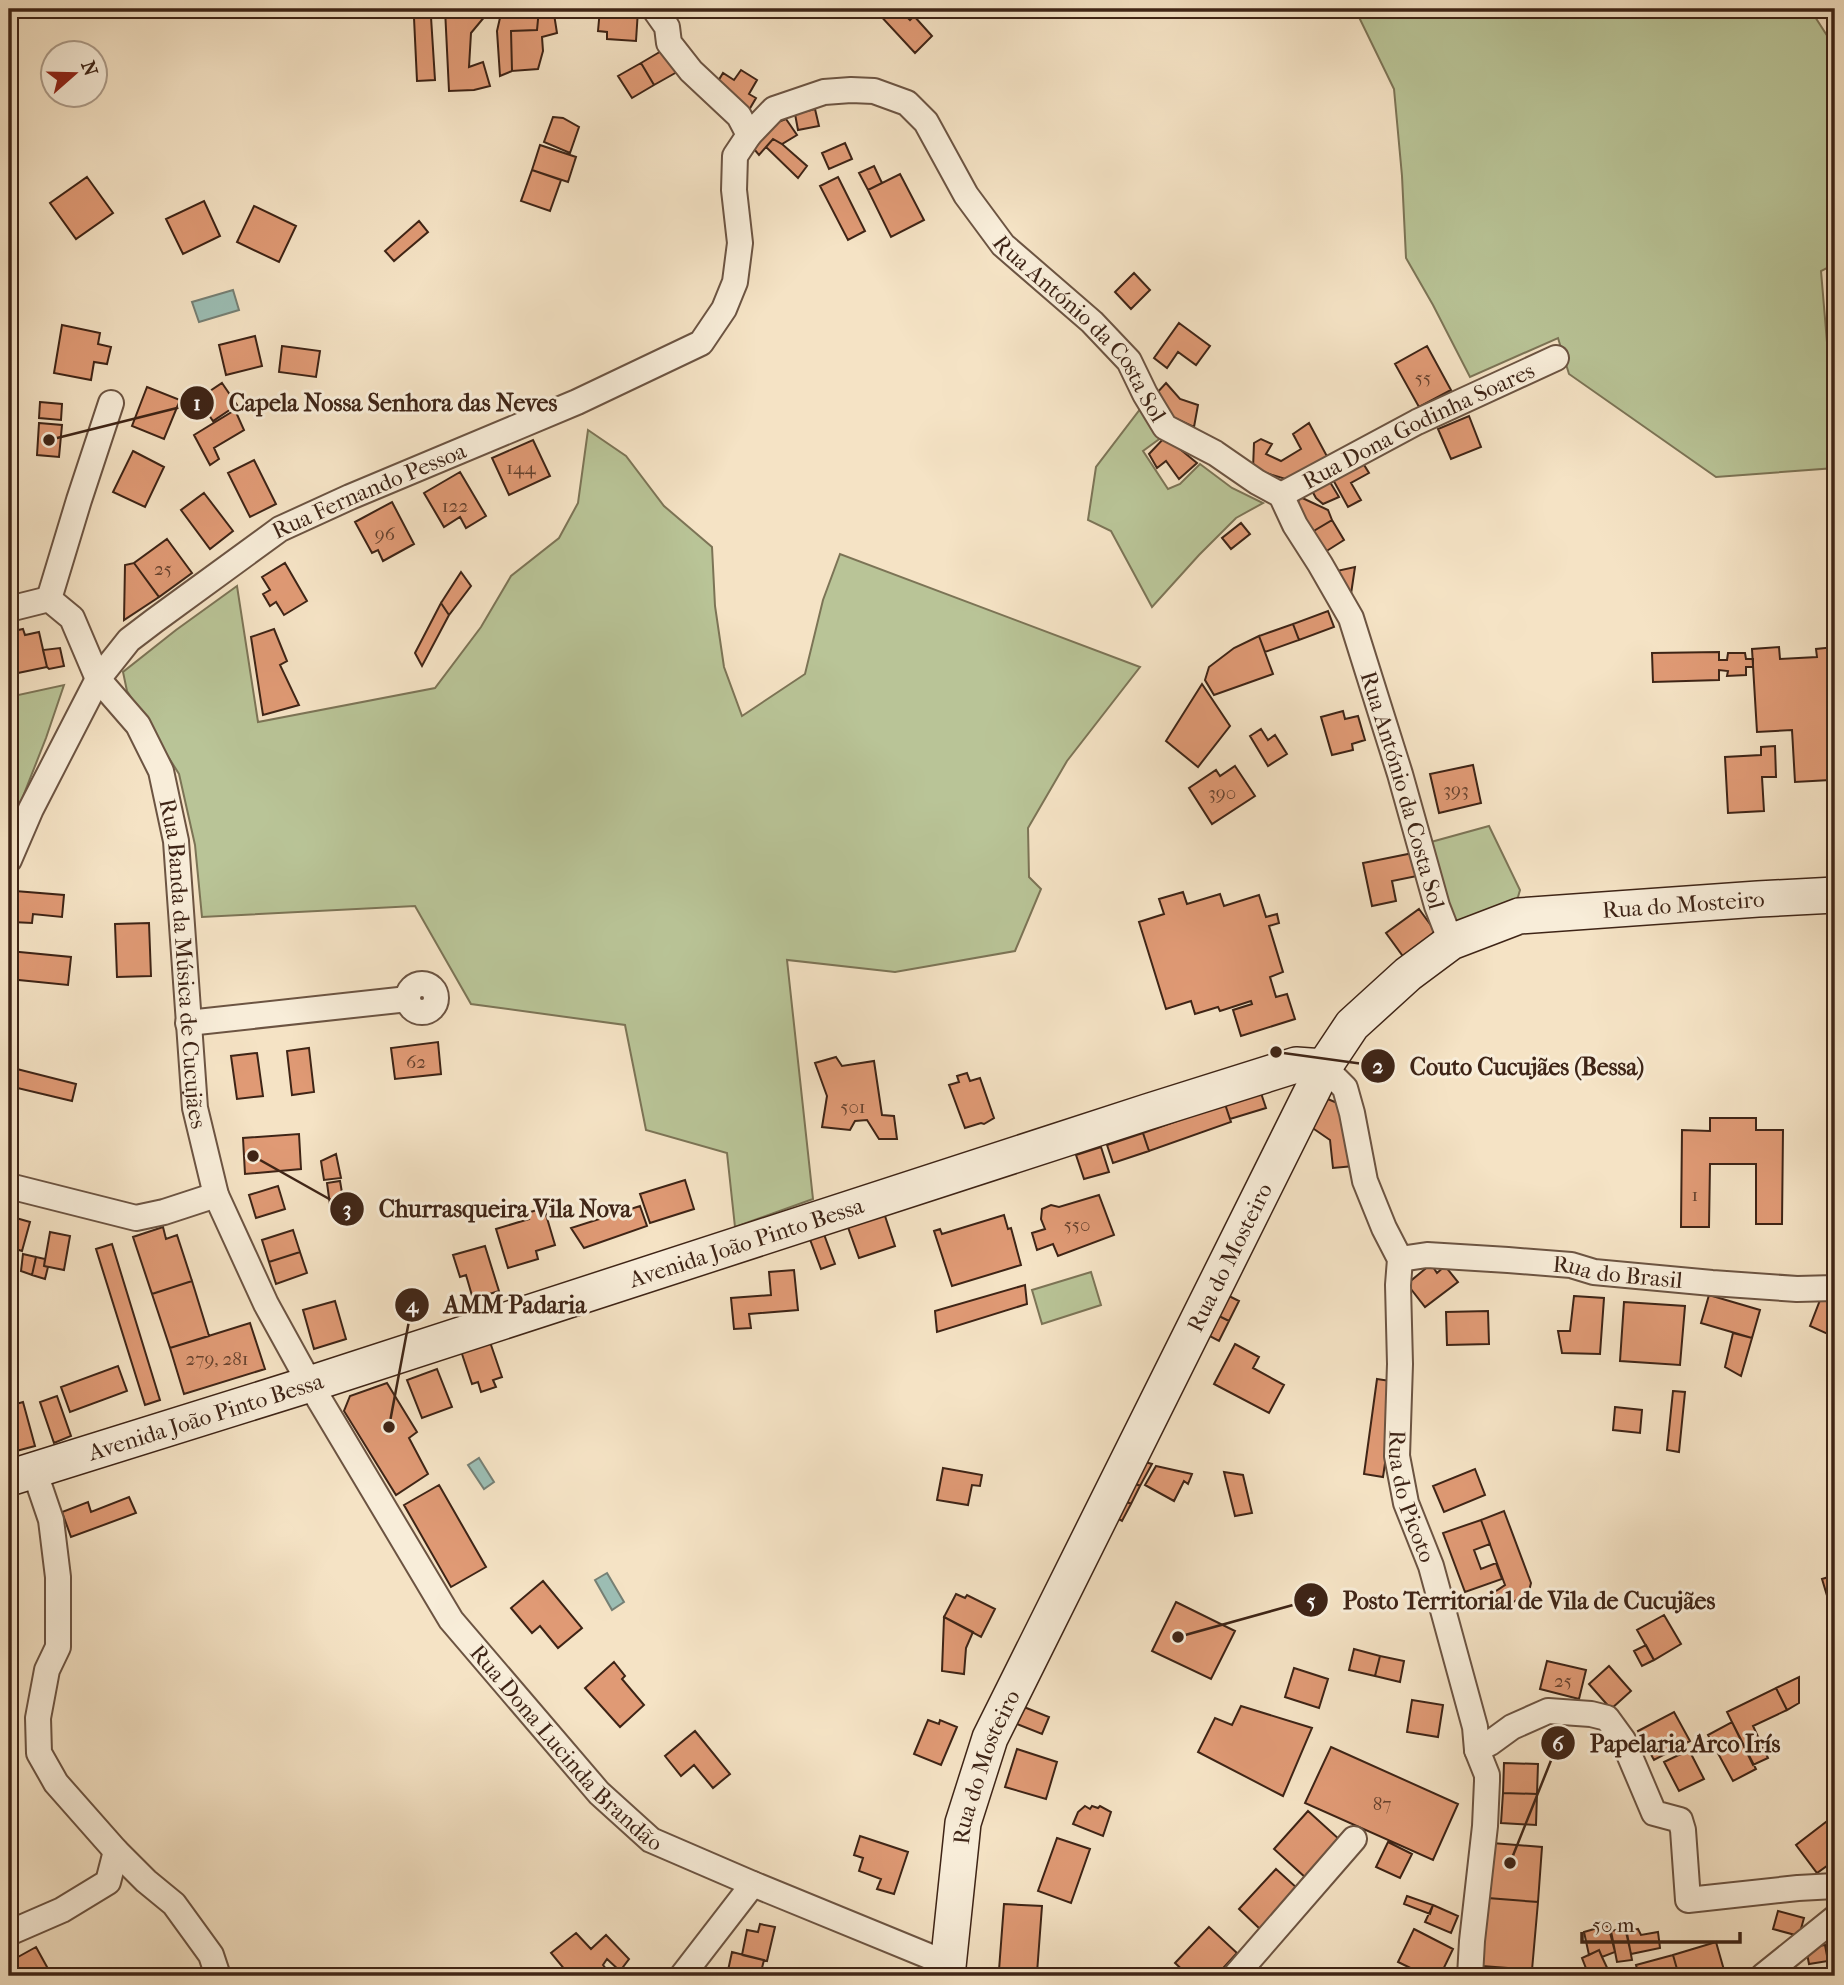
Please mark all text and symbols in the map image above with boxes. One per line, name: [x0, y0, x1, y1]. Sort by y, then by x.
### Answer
north arrow: [38, 38, 108, 108]
text: N: [76, 58, 102, 80]
street label: Rua António da Costa Sol: [987, 230, 1172, 427]
street label: Rua Dona Godinha Soares: [1298, 357, 1539, 495]
house number: 55: [1415, 367, 1431, 389]
callout: Capela Nossa Senhora das Neves: [180, 380, 572, 425]
text: Capela Nossa Senhora das Neves: [229, 389, 557, 417]
text: 1: [193, 391, 201, 415]
street label: Rua Fernando Pessoa: [268, 437, 471, 545]
house number: 144: [506, 457, 536, 479]
house number: 122: [442, 495, 468, 517]
house number: 96: [375, 523, 396, 545]
house number: 25: [154, 558, 172, 580]
street label: Rua António da Costa Sol: [1355, 668, 1450, 913]
house number: 393: [1443, 779, 1469, 801]
house number: 390: [1208, 782, 1236, 804]
street label: Rua Banda da Música de Cucujães: [153, 796, 213, 1131]
street label: Rua do Mosteiro: [1601, 886, 1765, 924]
callout: Couto Cucujães (Bessa): [1360, 1044, 1658, 1089]
house number: 62: [406, 1051, 426, 1073]
text: Couto Cucujães (Bessa): [1410, 1053, 1644, 1081]
text: 2: [1373, 1054, 1384, 1078]
house number: 501: [840, 1096, 866, 1118]
street label: Rua do Mosteiro: [1181, 1179, 1278, 1336]
house number: 1: [1692, 1184, 1698, 1206]
callout: Churrasqueira Vila Nova: [329, 1186, 645, 1231]
street label: Avenida João Pinto Bessa: [625, 1192, 867, 1294]
text: Churrasqueira Vila Nova: [379, 1195, 632, 1223]
text: 3: [343, 1197, 351, 1221]
house number: 550: [1064, 1214, 1090, 1236]
street label: Rua do Brasil: [1552, 1251, 1684, 1294]
callout: AMM Padaria: [395, 1282, 600, 1327]
text: AMM Padaria: [442, 1291, 587, 1319]
text: 4: [405, 1293, 420, 1318]
house number: 279, 281: [185, 1348, 249, 1370]
street label: Avenida João Pinto Bessa: [84, 1367, 327, 1467]
street label: Rua do Picoto: [1383, 1430, 1441, 1566]
callout: Posto Territorial de Vila de Cucujães: [1294, 1578, 1729, 1623]
text: Posto Territorial de Vila de Cucujães: [1343, 1587, 1715, 1615]
text: 5: [1306, 1589, 1316, 1613]
street label: Rua Dona Lucinda Brandão: [464, 1639, 666, 1857]
house number: 25: [1554, 1670, 1572, 1692]
street label: Rua do Mosteiro: [948, 1685, 1026, 1846]
callout: Papelaria Arco Irís: [1540, 1721, 1794, 1766]
text: Papelaria Arco Irís: [1590, 1730, 1780, 1758]
text: 6: [1552, 1732, 1564, 1756]
house number: 87: [1373, 1793, 1391, 1815]
scale bar: [1582, 1901, 1739, 1945]
text: 50 m: [1592, 1913, 1635, 1937]

